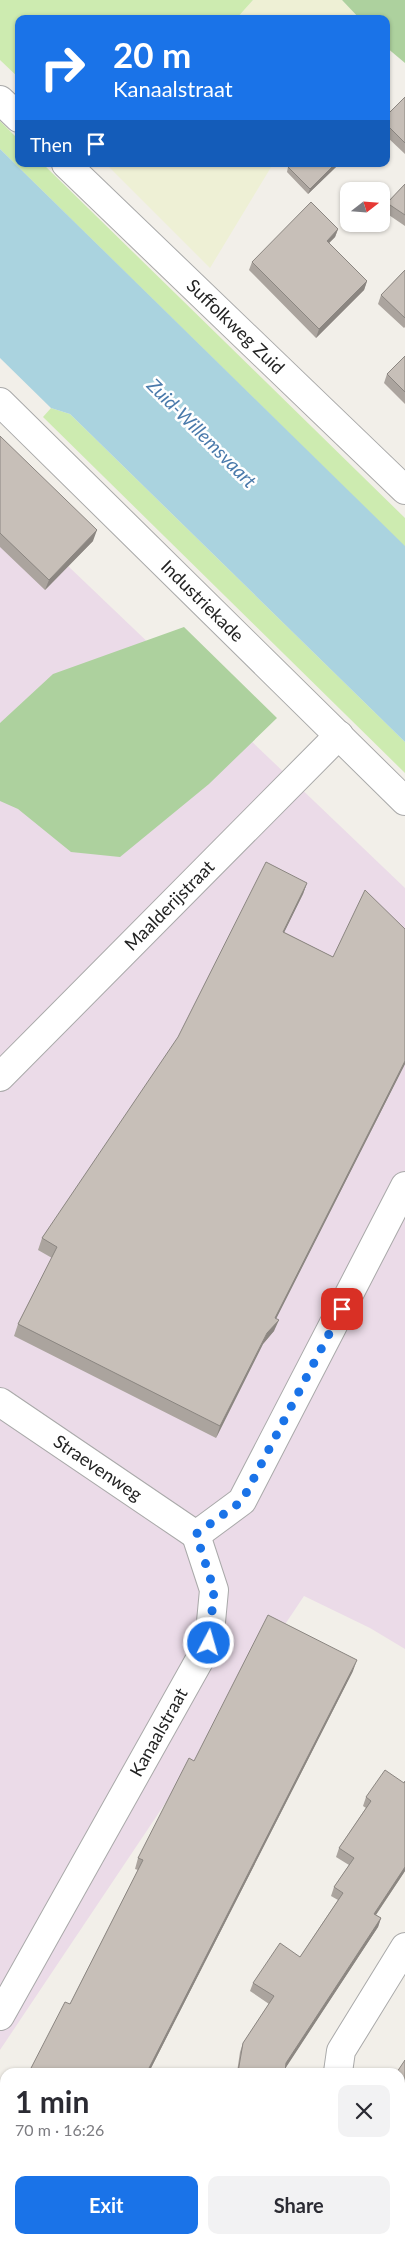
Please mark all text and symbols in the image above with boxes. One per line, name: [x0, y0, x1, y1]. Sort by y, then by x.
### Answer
text: 20 m: [113, 33, 191, 75]
icon: right: [30, 35, 95, 100]
text: Kanaalstraat: [113, 75, 233, 102]
icon: arrive: [82, 130, 110, 158]
text: Then: [30, 133, 72, 156]
north arrow: [340, 182, 390, 232]
map controls: [340, 182, 390, 232]
street label: Suffolkweg Zuid: [183, 274, 290, 378]
water label: Zuid-Willemsvaart: [142, 373, 262, 492]
street label: Industriekade: [157, 555, 249, 646]
street label: Maalderijstraat: [119, 855, 219, 955]
pin: [321, 1288, 363, 1330]
icon: arrive: [328, 1295, 356, 1323]
street label: Straevenweg: [50, 1430, 147, 1505]
position arrow: [182, 1616, 234, 1668]
street label: Kanaalstraat: [124, 1683, 192, 1780]
text: 1 min: [15, 2083, 89, 2119]
button: close: [338, 2085, 390, 2137]
text: 70 m · 16:26: [15, 2120, 104, 2139]
button: Exit: [15, 2176, 198, 2234]
button: Share: [208, 2176, 390, 2234]

